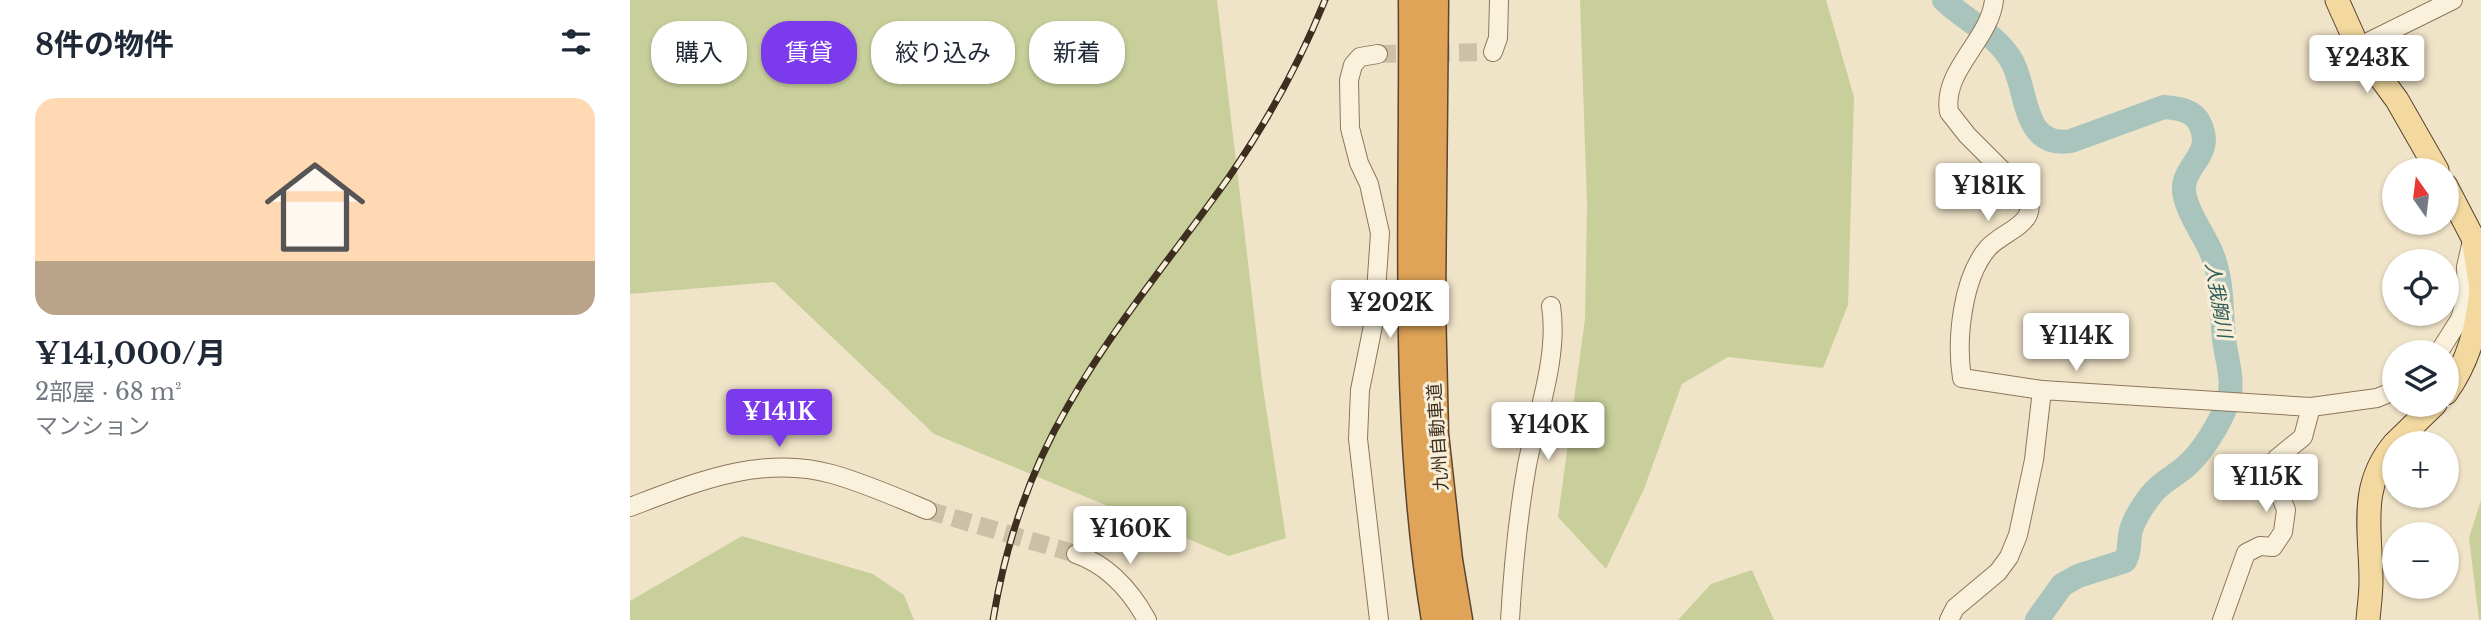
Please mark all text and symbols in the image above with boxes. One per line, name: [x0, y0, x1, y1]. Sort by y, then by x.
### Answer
chip: 購入: [651, 21, 747, 84]
chip: 賃貸: [761, 21, 857, 84]
chip: 絞り込み: [871, 21, 1015, 84]
chip: 新着: [1029, 21, 1125, 84]
icon: filters: [557, 23, 595, 61]
text: 8件の物件: [35, 26, 174, 63]
pin: ¥243K: [2318, 36, 2416, 95]
text: ¥243K: [2325, 44, 2409, 72]
icon: home: [252, 144, 378, 270]
north arrow: [2382, 158, 2459, 234]
map controls: [2382, 158, 2459, 599]
pin: ¥181K: [1939, 164, 2037, 223]
text: ¥181K: [1951, 172, 2025, 200]
button: locate: [2382, 249, 2459, 326]
water label: 人我胸川: [2201, 261, 2237, 341]
pin: ¥202K: [1341, 280, 1439, 340]
text: ¥202K: [1347, 289, 1433, 317]
pin: ¥114K: [2027, 314, 2125, 373]
text: ¥114K: [2039, 322, 2113, 350]
text: ¥141,000/月: [35, 335, 226, 372]
button: layers: [2382, 340, 2459, 417]
text: 2部屋 · 68 m²: [35, 378, 182, 406]
street label: 九州自動車道: [1423, 382, 1453, 492]
pin: ¥141K: [730, 390, 828, 449]
text: ¥141K: [742, 398, 816, 426]
pin: ¥140K: [1499, 402, 1597, 462]
text: ¥140K: [1507, 411, 1589, 439]
text: マンション: [35, 412, 150, 440]
button: +: [2382, 431, 2459, 508]
pin: ¥115K: [2217, 454, 2315, 514]
text: ¥115K: [2230, 463, 2302, 491]
pin: ¥160K: [1081, 506, 1179, 566]
text: ¥160K: [1089, 515, 1171, 543]
button: −: [2382, 522, 2459, 599]

